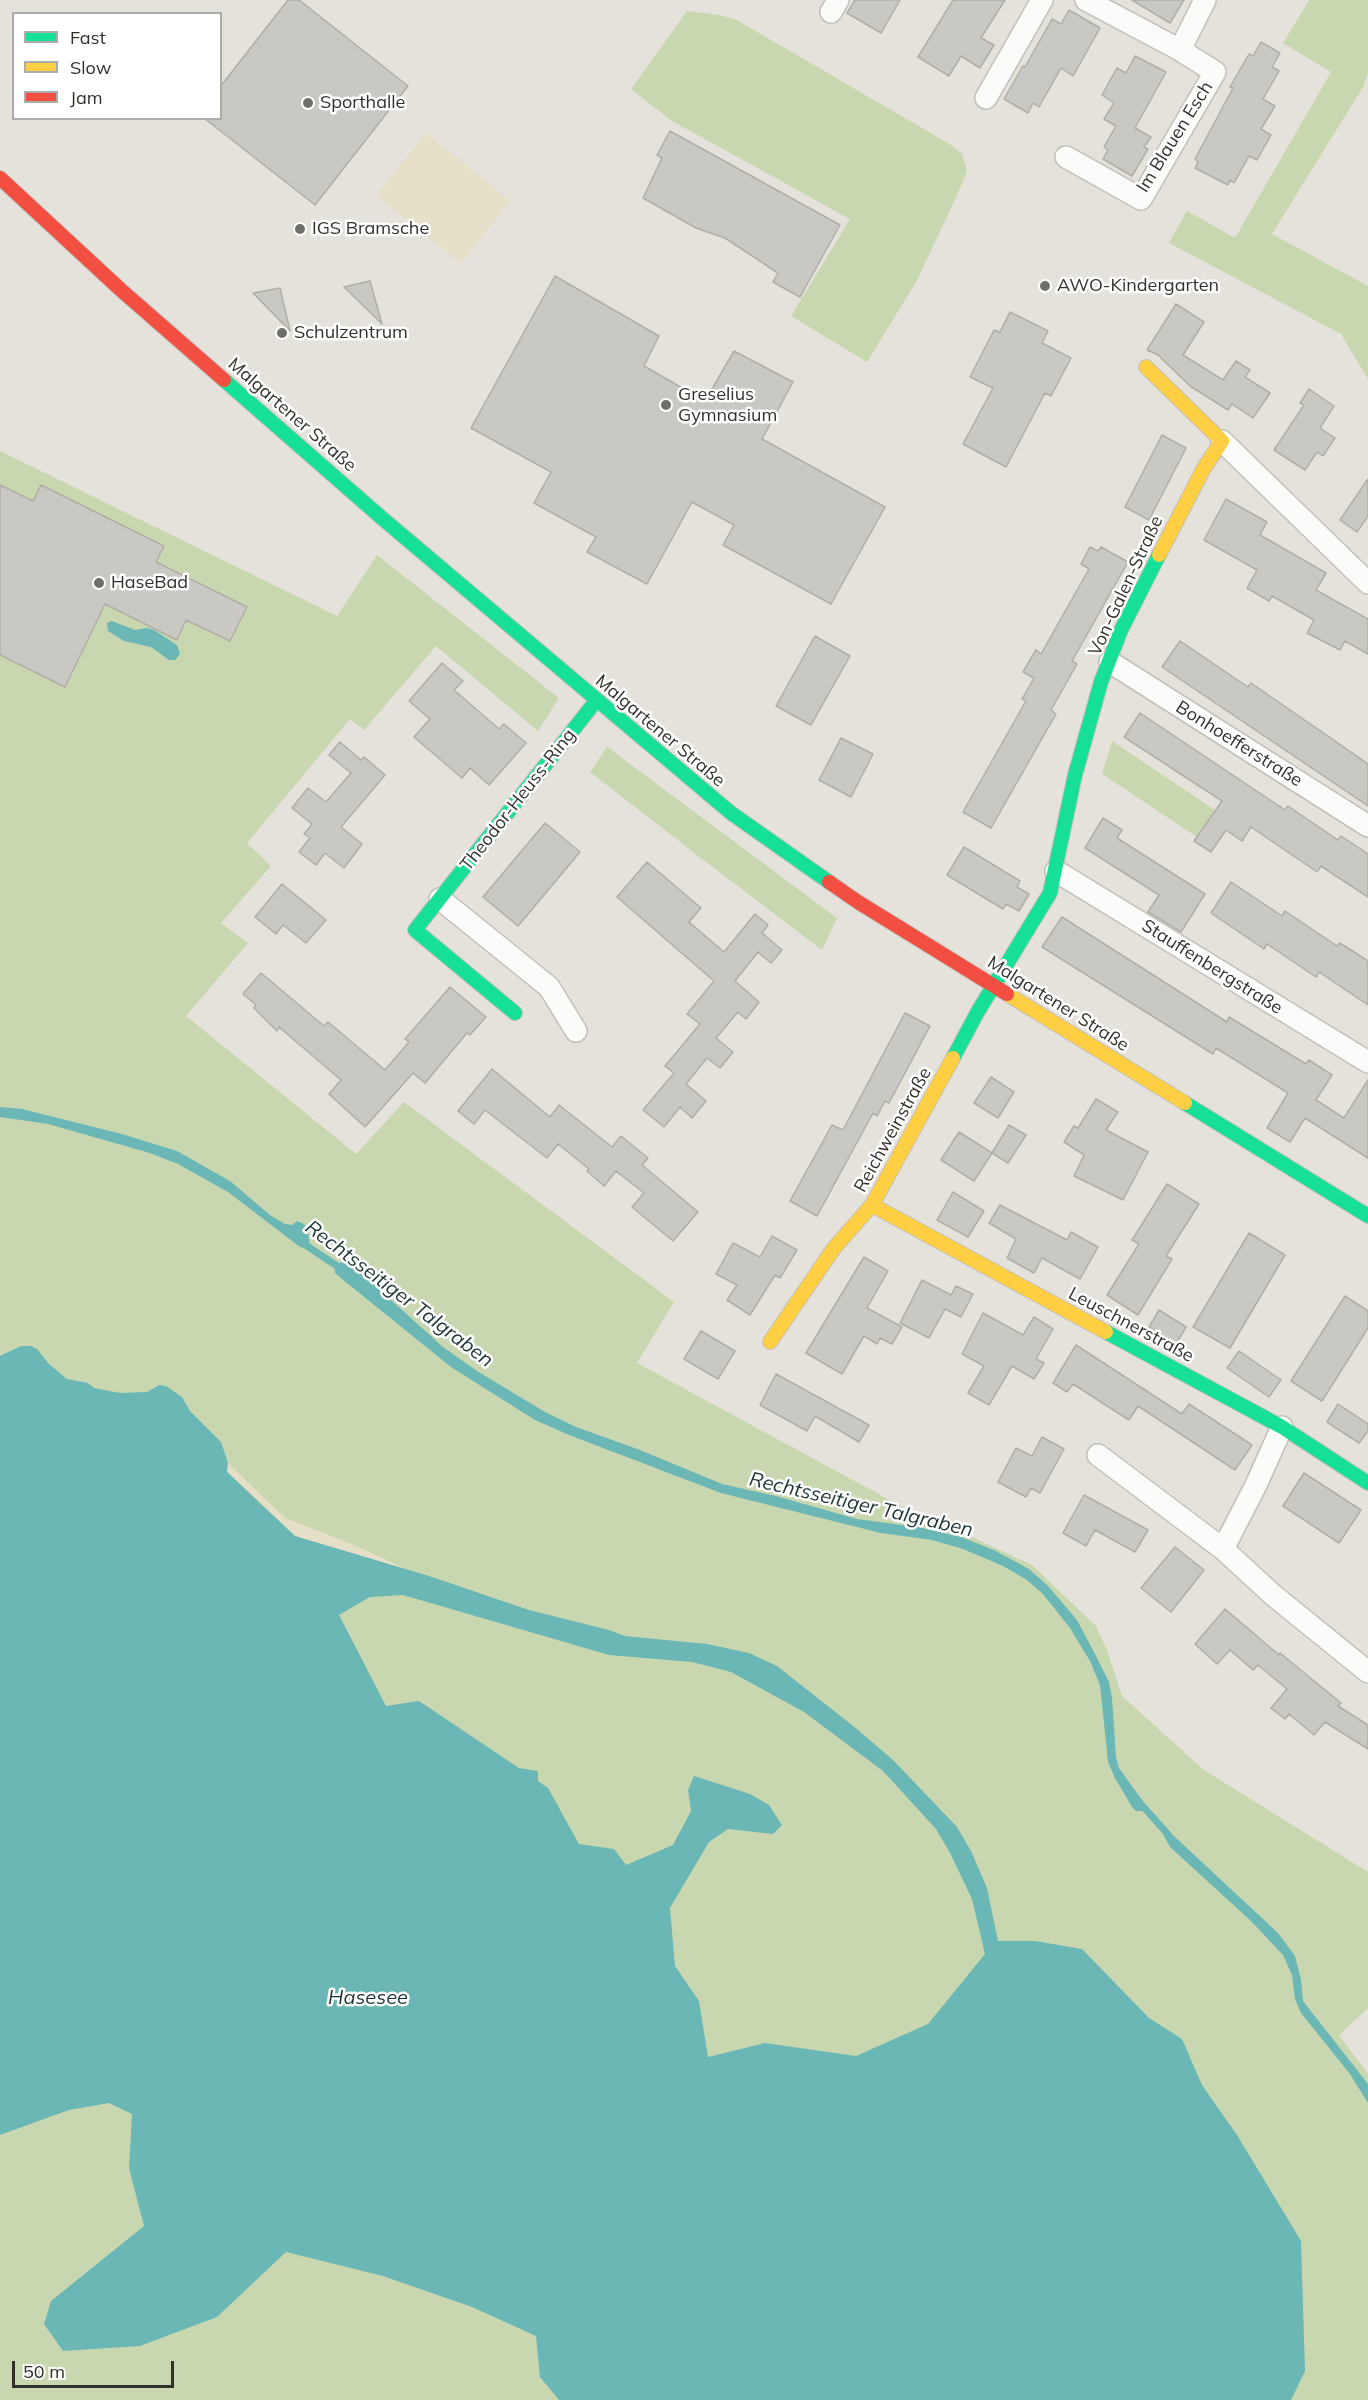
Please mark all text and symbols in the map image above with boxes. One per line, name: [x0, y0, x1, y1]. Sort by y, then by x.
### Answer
legend: [12, 12, 222, 120]
text: Fast: [70, 26, 106, 49]
text: Slow: [70, 56, 111, 79]
street label: Im Blauen Esch: [1132, 78, 1218, 196]
text: Jam: [70, 86, 103, 109]
place label: Sporthalle: [320, 92, 405, 114]
marker: Sporthalle: [301, 96, 315, 110]
place label: IGS Bramsche: [312, 218, 429, 240]
marker: IGS Bramsche: [293, 222, 307, 236]
place label: AWO-Kindergarten: [1057, 275, 1219, 297]
marker: AWO-Kindergarten: [1038, 279, 1052, 293]
place label: Schulzentrum: [294, 322, 408, 344]
marker: Schulzentrum: [275, 326, 289, 340]
street label: Malgartener Straße: [224, 353, 360, 477]
place label: Greselius Gymnasium: [678, 384, 777, 426]
marker: Greselius Gymnasium: [659, 398, 673, 412]
street label: Von-Galen-Straße: [1084, 513, 1168, 659]
place label: HaseBad: [111, 572, 188, 594]
marker: HaseBad: [92, 576, 106, 590]
street label: Malgartener Straße: [591, 670, 729, 792]
street label: Bonhoefferstraße: [1172, 696, 1306, 792]
street label: Theodor-Heuss-Ring: [456, 725, 580, 875]
street label: Stauffenbergstraße: [1138, 915, 1286, 1019]
street label: Malgartener Straße: [983, 952, 1133, 1056]
street label: Reichweinstraße: [850, 1064, 936, 1196]
water label: Rechtsseitiger Talgraben: [300, 1216, 498, 1372]
street label: Leuschnerstraße: [1065, 1283, 1197, 1367]
water label: Rechtsseitiger Talgraben: [747, 1468, 975, 1542]
water label: Hasesee: [328, 1986, 408, 2010]
scale bar: [15, 2349, 177, 2387]
text: 50 m: [23, 2360, 65, 2383]

